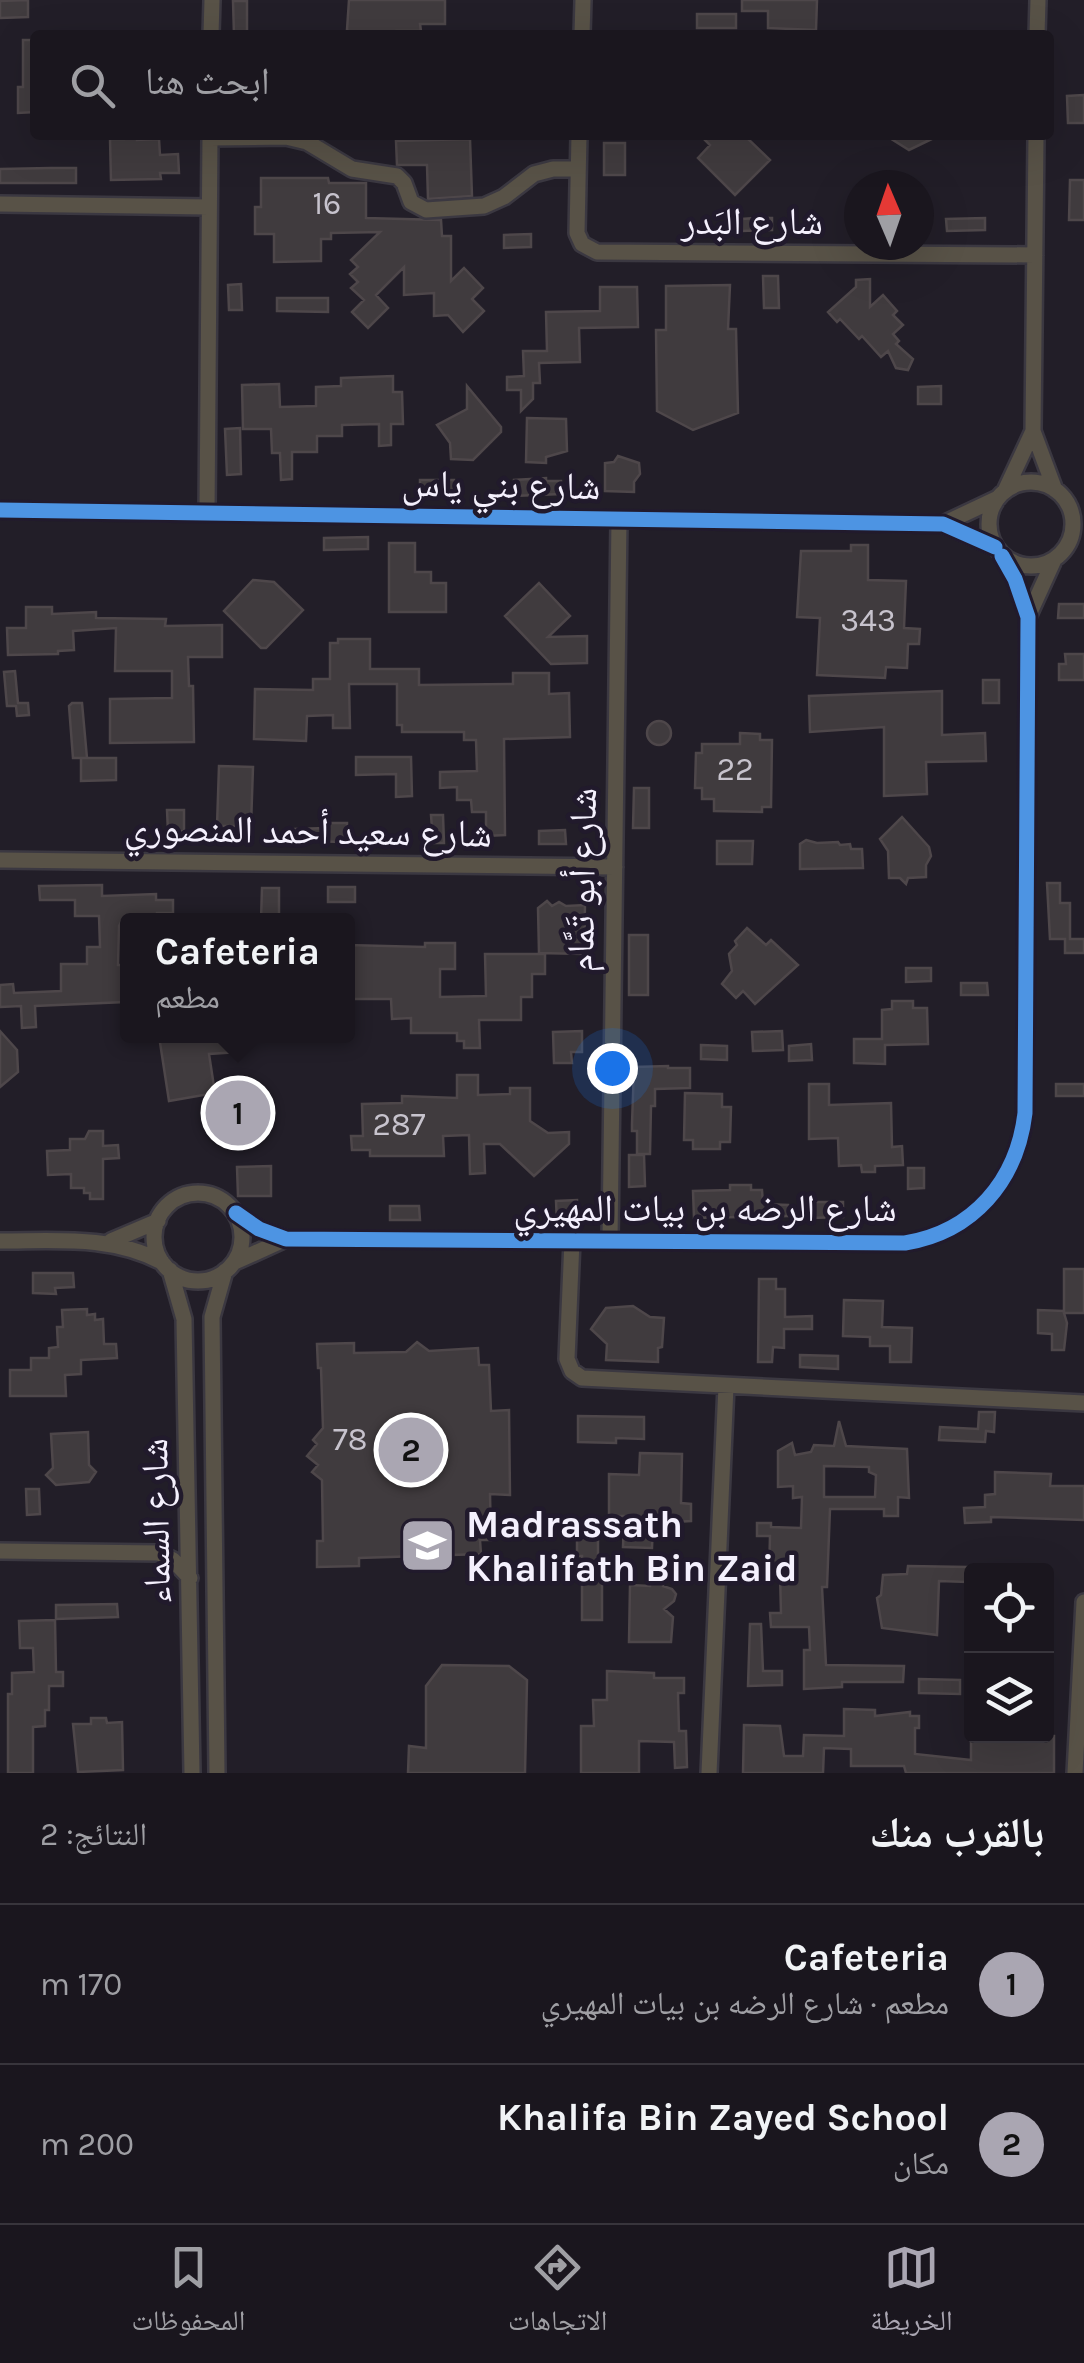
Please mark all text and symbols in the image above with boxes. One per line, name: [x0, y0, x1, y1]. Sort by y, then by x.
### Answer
search box: [30, 30, 1054, 140]
icon: search: [65, 58, 120, 113]
text: ابحث هنا: [145, 59, 270, 104]
north arrow: [844, 170, 934, 260]
house number: 16: [313, 185, 341, 222]
street label: شارع البَدر: [680, 199, 823, 245]
street label: شارع بني ياس: [401, 461, 601, 516]
house number: 343: [840, 602, 896, 639]
house number: 22: [716, 751, 754, 788]
street label: شارع أبو تَمَّام: [557, 787, 608, 973]
street label: شارع سعيد أحمد المنصوري: [123, 805, 492, 863]
popup: [120, 913, 355, 1043]
text: Cafeteria: [155, 929, 320, 974]
text: مطعم: [155, 979, 220, 1016]
your location: [587, 1043, 638, 1094]
pin: 1: [206, 1076, 270, 1150]
house number: 287: [372, 1106, 426, 1143]
street label: شارع الرضه بن بيات المهيري: [513, 1186, 897, 1237]
pin: 2: [378, 1412, 444, 1488]
house number: 78: [333, 1421, 367, 1458]
street label: شارع السماء: [132, 1438, 181, 1604]
place label: Madrassath Khalifath Bin Zaid: [466, 1502, 798, 1591]
school or university icon: Madrassath Khalifath Bin Zaid: [397, 1516, 457, 1576]
map controls: [964, 1563, 1054, 1743]
button: locate: [964, 1563, 1054, 1653]
button: layers: [964, 1653, 1054, 1743]
text: بالقرب منك: [869, 1808, 1044, 1858]
text: النتائج: 2: [40, 1816, 147, 1853]
text: Cafeteria: [784, 1935, 949, 1980]
text: 170 m: [40, 1966, 122, 2003]
text: 1: [1006, 1966, 1017, 2003]
text: مطعم · شارع الرضه بن بيات المهيري: [540, 1985, 949, 2022]
text: Khalifa Bin Zayed School: [497, 2095, 949, 2140]
text: 200 m: [40, 2126, 134, 2163]
text: 2: [1002, 2126, 1021, 2163]
text: مكان: [893, 2145, 949, 2182]
tab: المحفوظات: [131, 2240, 245, 2348]
tab: الاتجاهات: [508, 2240, 607, 2348]
tab: الخريطة: [870, 2240, 953, 2348]

